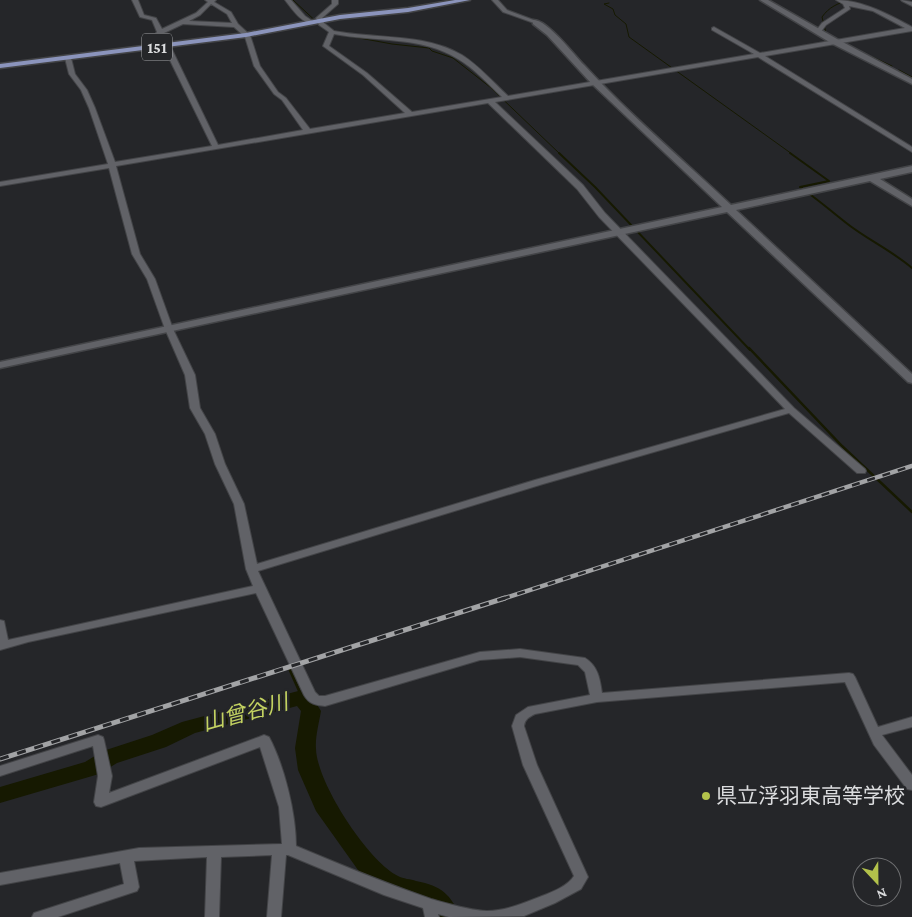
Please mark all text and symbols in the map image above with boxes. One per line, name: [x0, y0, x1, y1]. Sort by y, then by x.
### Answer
road number: 151: [142, 34, 172, 61]
water label: 山曾谷川: [199, 689, 293, 736]
place label: 県立浮羽東高等学校: [716, 784, 905, 808]
marker: 県立浮羽東高等学校: [700, 790, 712, 802]
north arrow: [852, 857, 902, 907]
text: N: [874, 885, 889, 903]

